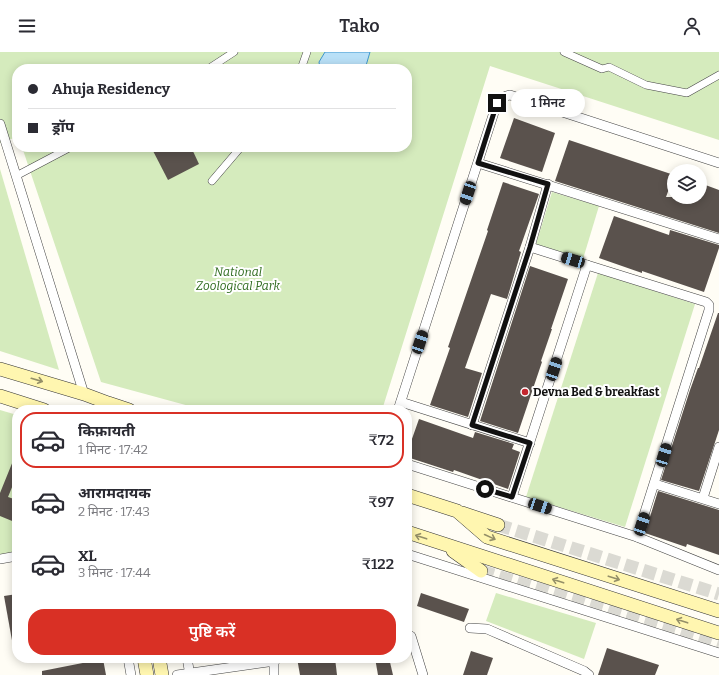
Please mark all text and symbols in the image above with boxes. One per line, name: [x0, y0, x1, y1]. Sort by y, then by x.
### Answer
icon: menu: [16, 15, 38, 37]
text: Tako: [339, 15, 380, 37]
icon: person: [681, 15, 703, 37]
text: Ahuja Residency: [52, 80, 170, 98]
callout: 1 मिनट: [511, 89, 585, 117]
route end: [488, 94, 506, 112]
text: 1 मिनट: [531, 95, 565, 110]
text: ड्रॉप: [52, 118, 74, 136]
map controls: [667, 164, 707, 204]
button: layers: [667, 164, 707, 204]
car: [459, 180, 477, 206]
car: [560, 251, 586, 269]
park label: National Zoological Park: [196, 265, 280, 293]
car: [411, 329, 429, 355]
car: [545, 356, 563, 382]
one-way arrow: [31, 377, 44, 384]
place label: Devna Bed & breakfast: [533, 385, 660, 399]
marker: Devna Bed & breakfast: [520, 387, 530, 397]
icon: car: [30, 422, 66, 458]
text: किफ़ायती: [78, 422, 135, 440]
text: ₹72: [368, 431, 394, 449]
text: 1 मिनट · 17:42: [78, 442, 148, 457]
car: [655, 442, 673, 468]
route start: [476, 480, 494, 498]
icon: car: [30, 484, 66, 520]
text: आरामदायक: [78, 484, 151, 502]
text: ₹97: [368, 493, 394, 511]
car: [527, 497, 553, 515]
text: 2 मिनट · 17:43: [78, 504, 150, 519]
car: [633, 511, 651, 537]
one-way arrow: [415, 533, 428, 540]
one-way arrow: [484, 534, 496, 541]
icon: car: [30, 546, 66, 582]
text: XL: [78, 547, 97, 565]
text: ₹122: [361, 555, 394, 573]
text: 3 मिनट · 17:44: [78, 565, 151, 580]
one-way arrow: [607, 575, 620, 582]
one-way arrow: [552, 577, 565, 584]
button: पुष्टि करें: [28, 609, 396, 655]
one-way arrow: [676, 617, 689, 624]

